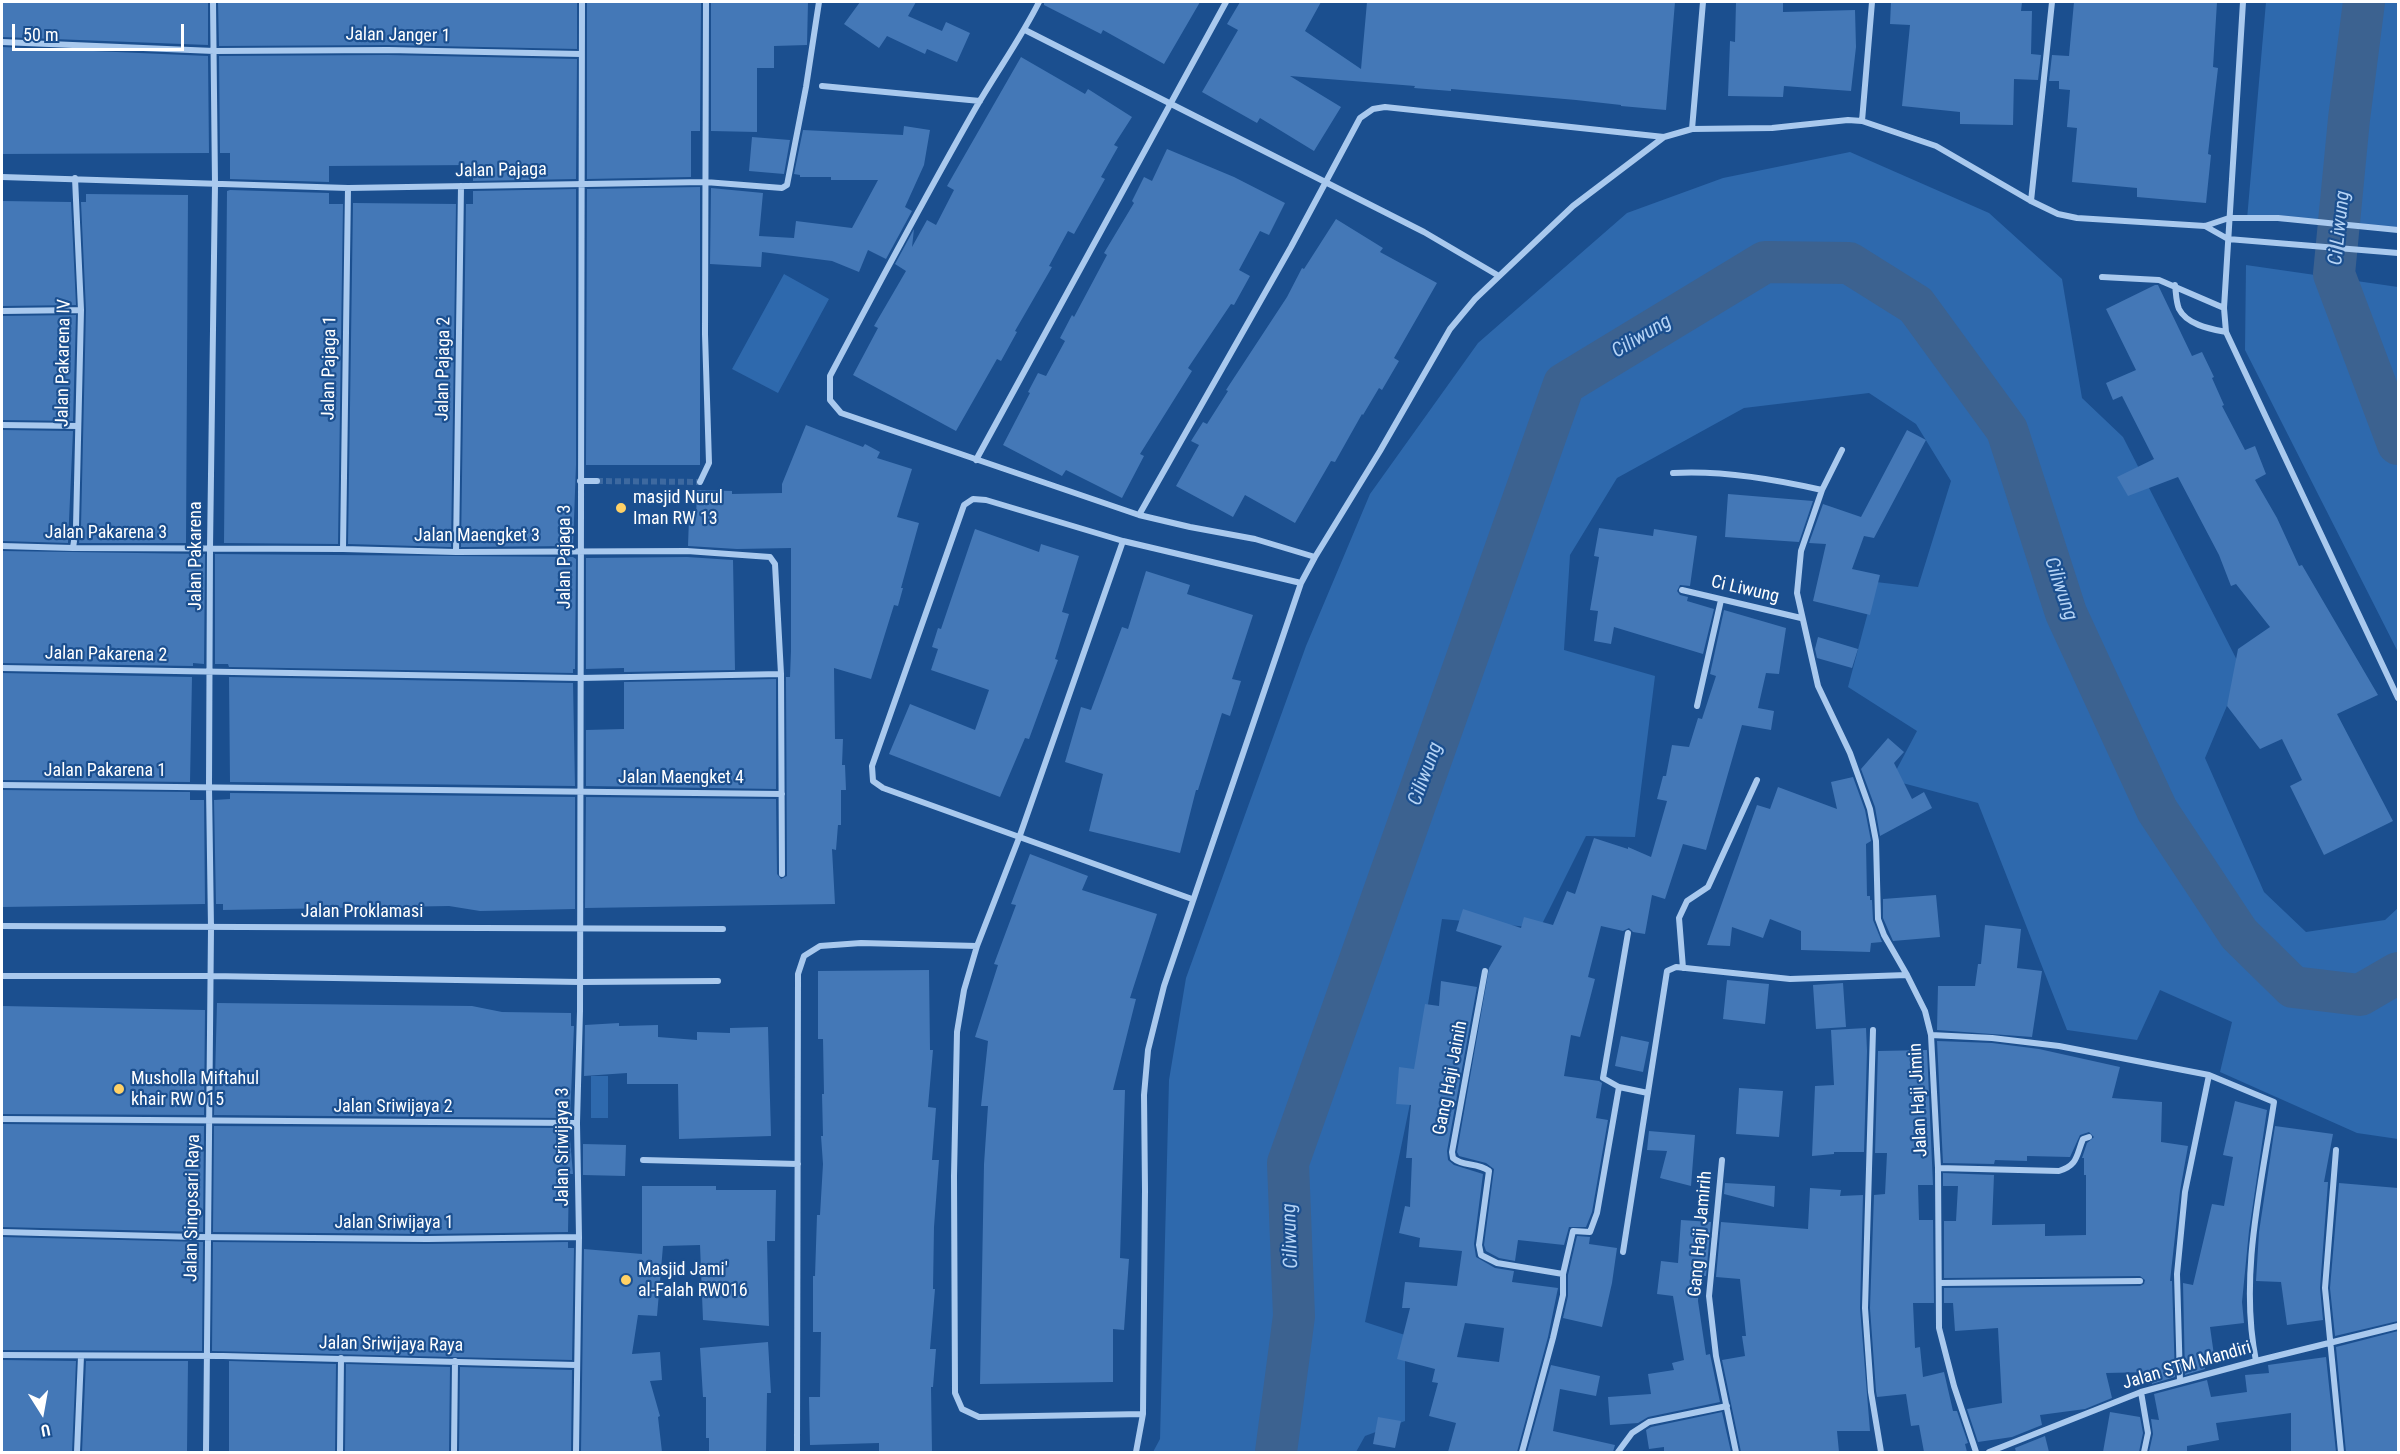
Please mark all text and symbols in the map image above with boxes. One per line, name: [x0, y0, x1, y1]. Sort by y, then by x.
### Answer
scale bar: [15, 12, 188, 50]
text: 50 m: [23, 24, 58, 45]
street label: Jalan Janger 1: [345, 24, 451, 48]
street label: Jalan Pajaga: [455, 159, 547, 183]
water label: Ci Liwung: [2324, 190, 2356, 266]
street label: Jalan Pakarena IV: [52, 299, 76, 427]
water label: Ciliwung: [1608, 310, 1676, 364]
street label: Jalan Pajaga 1: [318, 316, 342, 420]
street label: Jalan Pajaga 2: [432, 317, 456, 421]
place label: masjid Nurul Iman RW 13: [633, 487, 723, 530]
street label: Jalan Pakarena: [185, 501, 207, 611]
marker: masjid Nurul Iman RW 13: [614, 501, 628, 515]
street label: Jalan Pajaga 3: [554, 505, 576, 609]
street label: Jalan Pakarena 3: [45, 522, 167, 544]
street label: Jalan Maengket 3: [414, 525, 540, 547]
water label: Ciliwung: [2038, 554, 2082, 624]
street label: Ci Liwung: [1709, 572, 1781, 608]
street label: Jalan Pakarena 2: [45, 643, 167, 667]
water label: Ciliwung: [1404, 739, 1448, 809]
street label: Jalan Pakarena 1: [44, 760, 166, 782]
street label: Jalan Maengket 4: [618, 767, 744, 789]
street label: Jalan Proklamasi: [301, 901, 423, 923]
street label: Gang Haji Jainih: [1429, 1019, 1473, 1137]
street label: Jalan Haji Jimin: [1905, 1042, 1933, 1158]
place label: Musholla Miftahul khair RW 015: [131, 1068, 259, 1110]
marker: Musholla Miftahul khair RW 015: [112, 1082, 126, 1096]
street label: Jalan Sriwijaya 3: [552, 1087, 574, 1207]
street label: Jalan Sriwijaya 2: [333, 1096, 453, 1118]
street label: Jalan Singosari Raya: [181, 1134, 205, 1282]
street label: Gang Haji Jamirih: [1685, 1170, 1717, 1298]
water label: Ciliwung: [1278, 1203, 1304, 1269]
street label: Jalan Sriwijaya 1: [334, 1212, 454, 1234]
place label: Masjid Jami' al-Falah RW016: [638, 1259, 748, 1302]
marker: Masjid Jami' al-Falah RW016: [619, 1273, 633, 1287]
street label: Jalan Sriwijaya Raya: [319, 1333, 463, 1357]
street label: Jalan STM Mandiri: [2120, 1337, 2254, 1395]
north arrow: [12, 1382, 72, 1442]
text: U: [39, 1420, 52, 1440]

